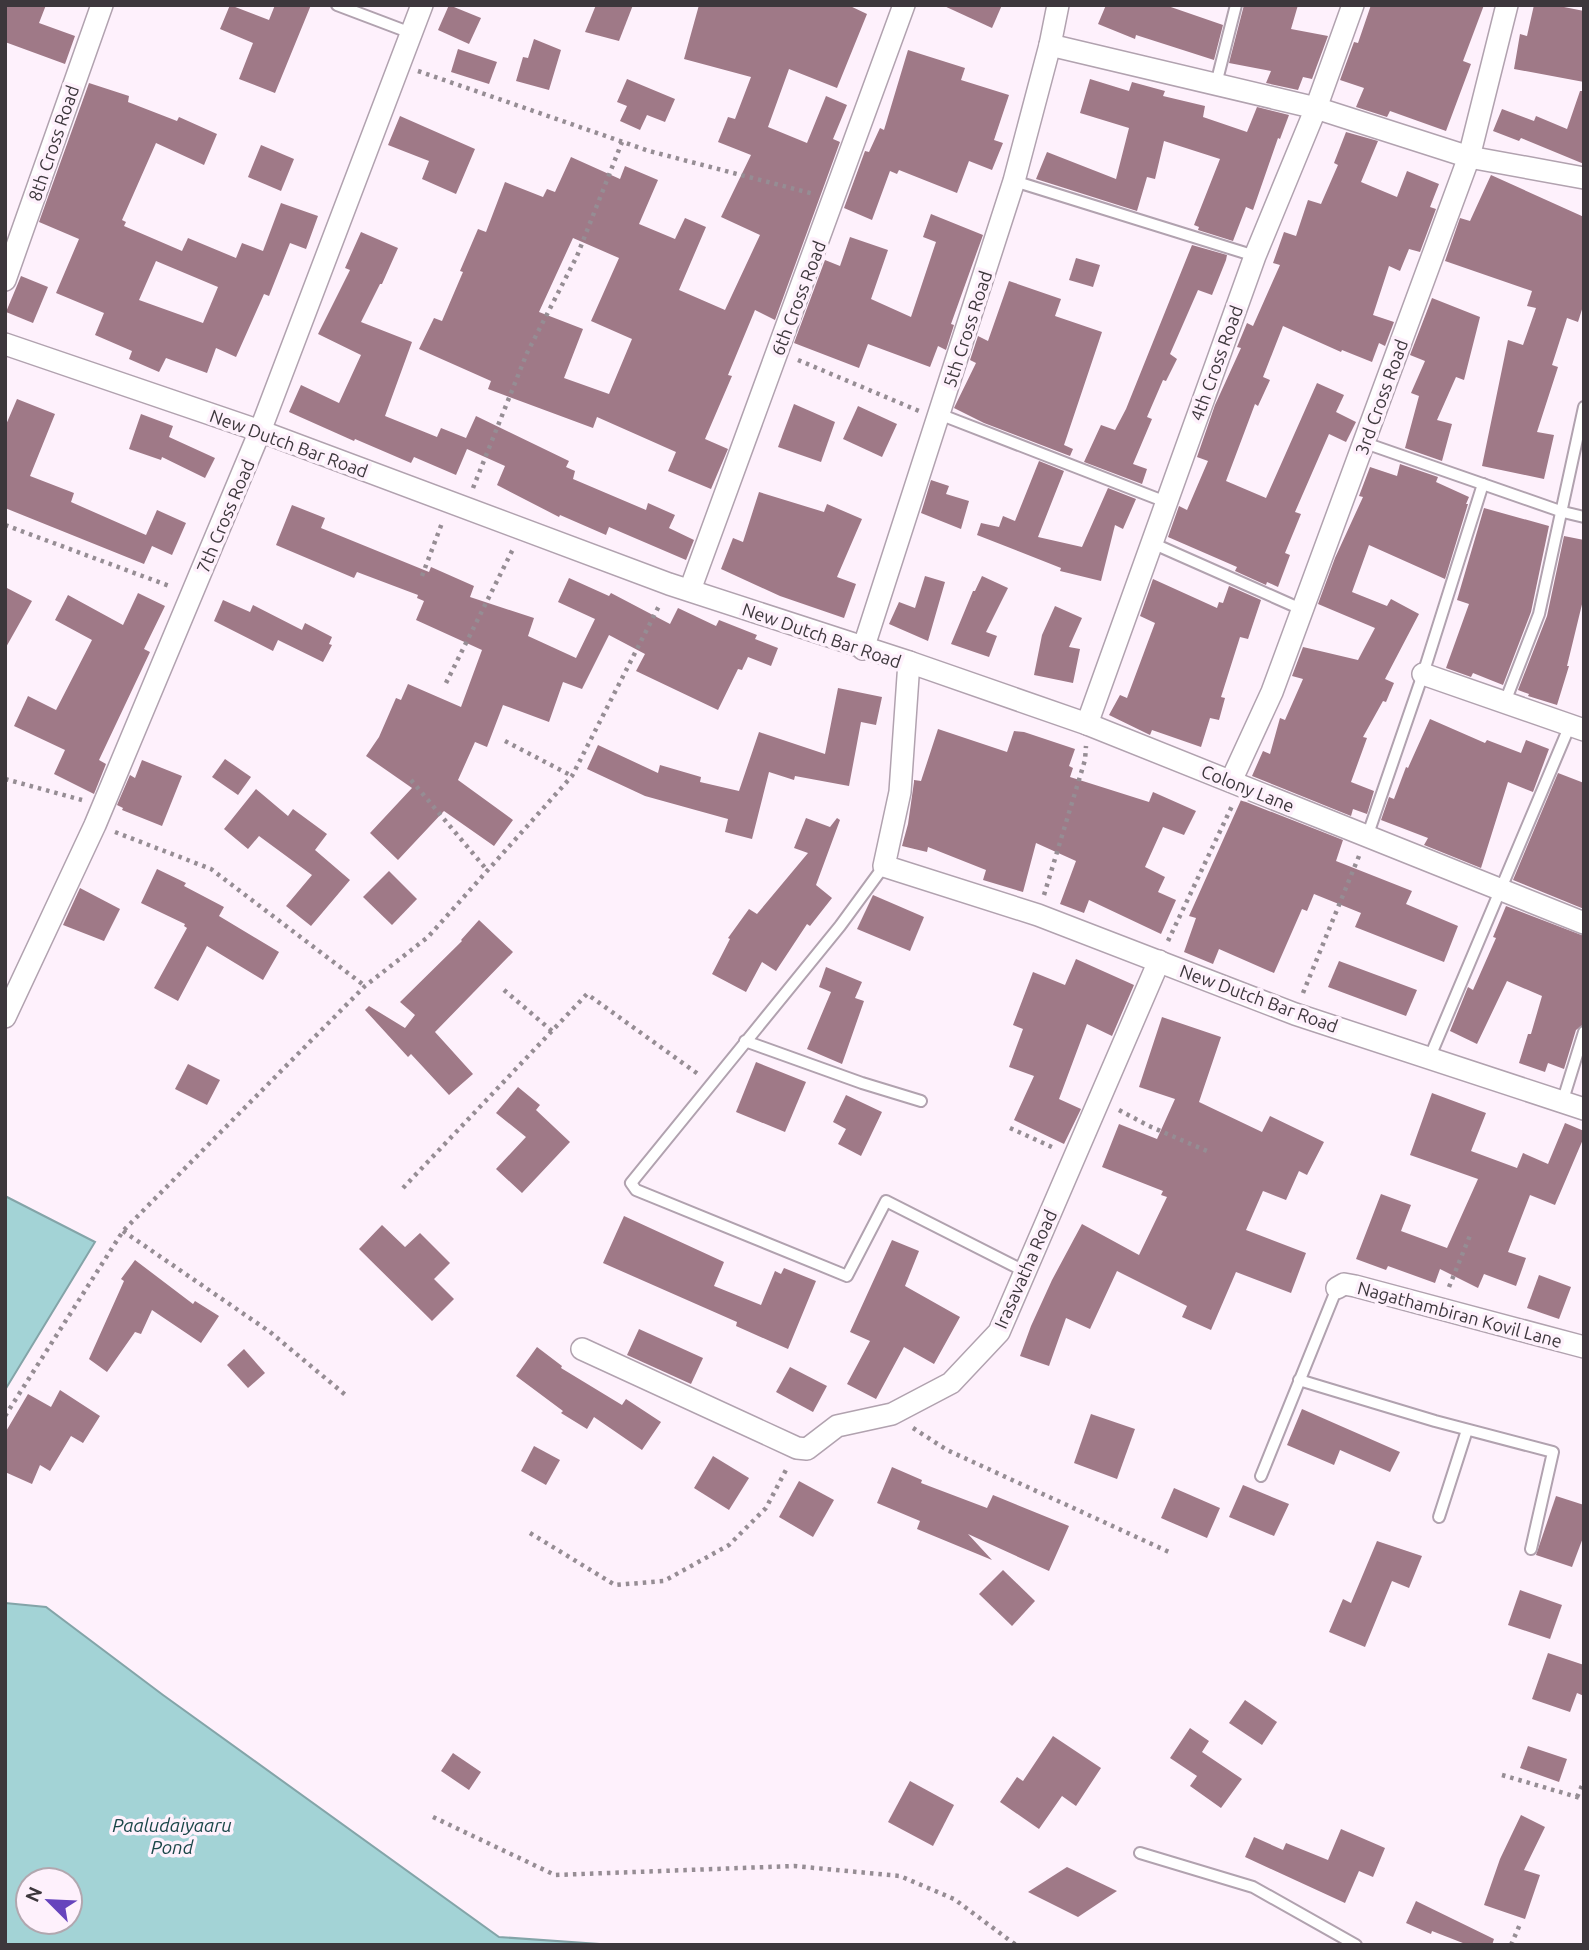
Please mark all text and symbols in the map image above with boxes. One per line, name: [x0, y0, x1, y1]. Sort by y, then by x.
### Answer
street label: 8th Cross Road: [24, 82, 82, 204]
street label: 6th Cross Road: [767, 238, 829, 358]
street label: 5th Cross Road: [939, 268, 995, 390]
street label: 4th Cross Road: [1186, 303, 1246, 423]
street label: 3rd Cross Road: [1351, 337, 1411, 457]
street label: New Dutch Bar Road: [207, 405, 371, 481]
street label: 7th Cross Road: [192, 456, 258, 576]
street label: New Dutch Bar Road: [740, 598, 904, 672]
street label: Colony Lane: [1199, 760, 1297, 816]
street label: New Dutch Bar Road: [1177, 960, 1341, 1036]
street label: Irasavatha Road: [990, 1206, 1060, 1332]
street label: Nagathambiran Kovil Lane: [1355, 1277, 1565, 1351]
water label: Paaludaiyaaru Pond: [112, 1814, 232, 1858]
north arrow: [14, 1866, 84, 1936]
text: N: [21, 1883, 46, 1905]

